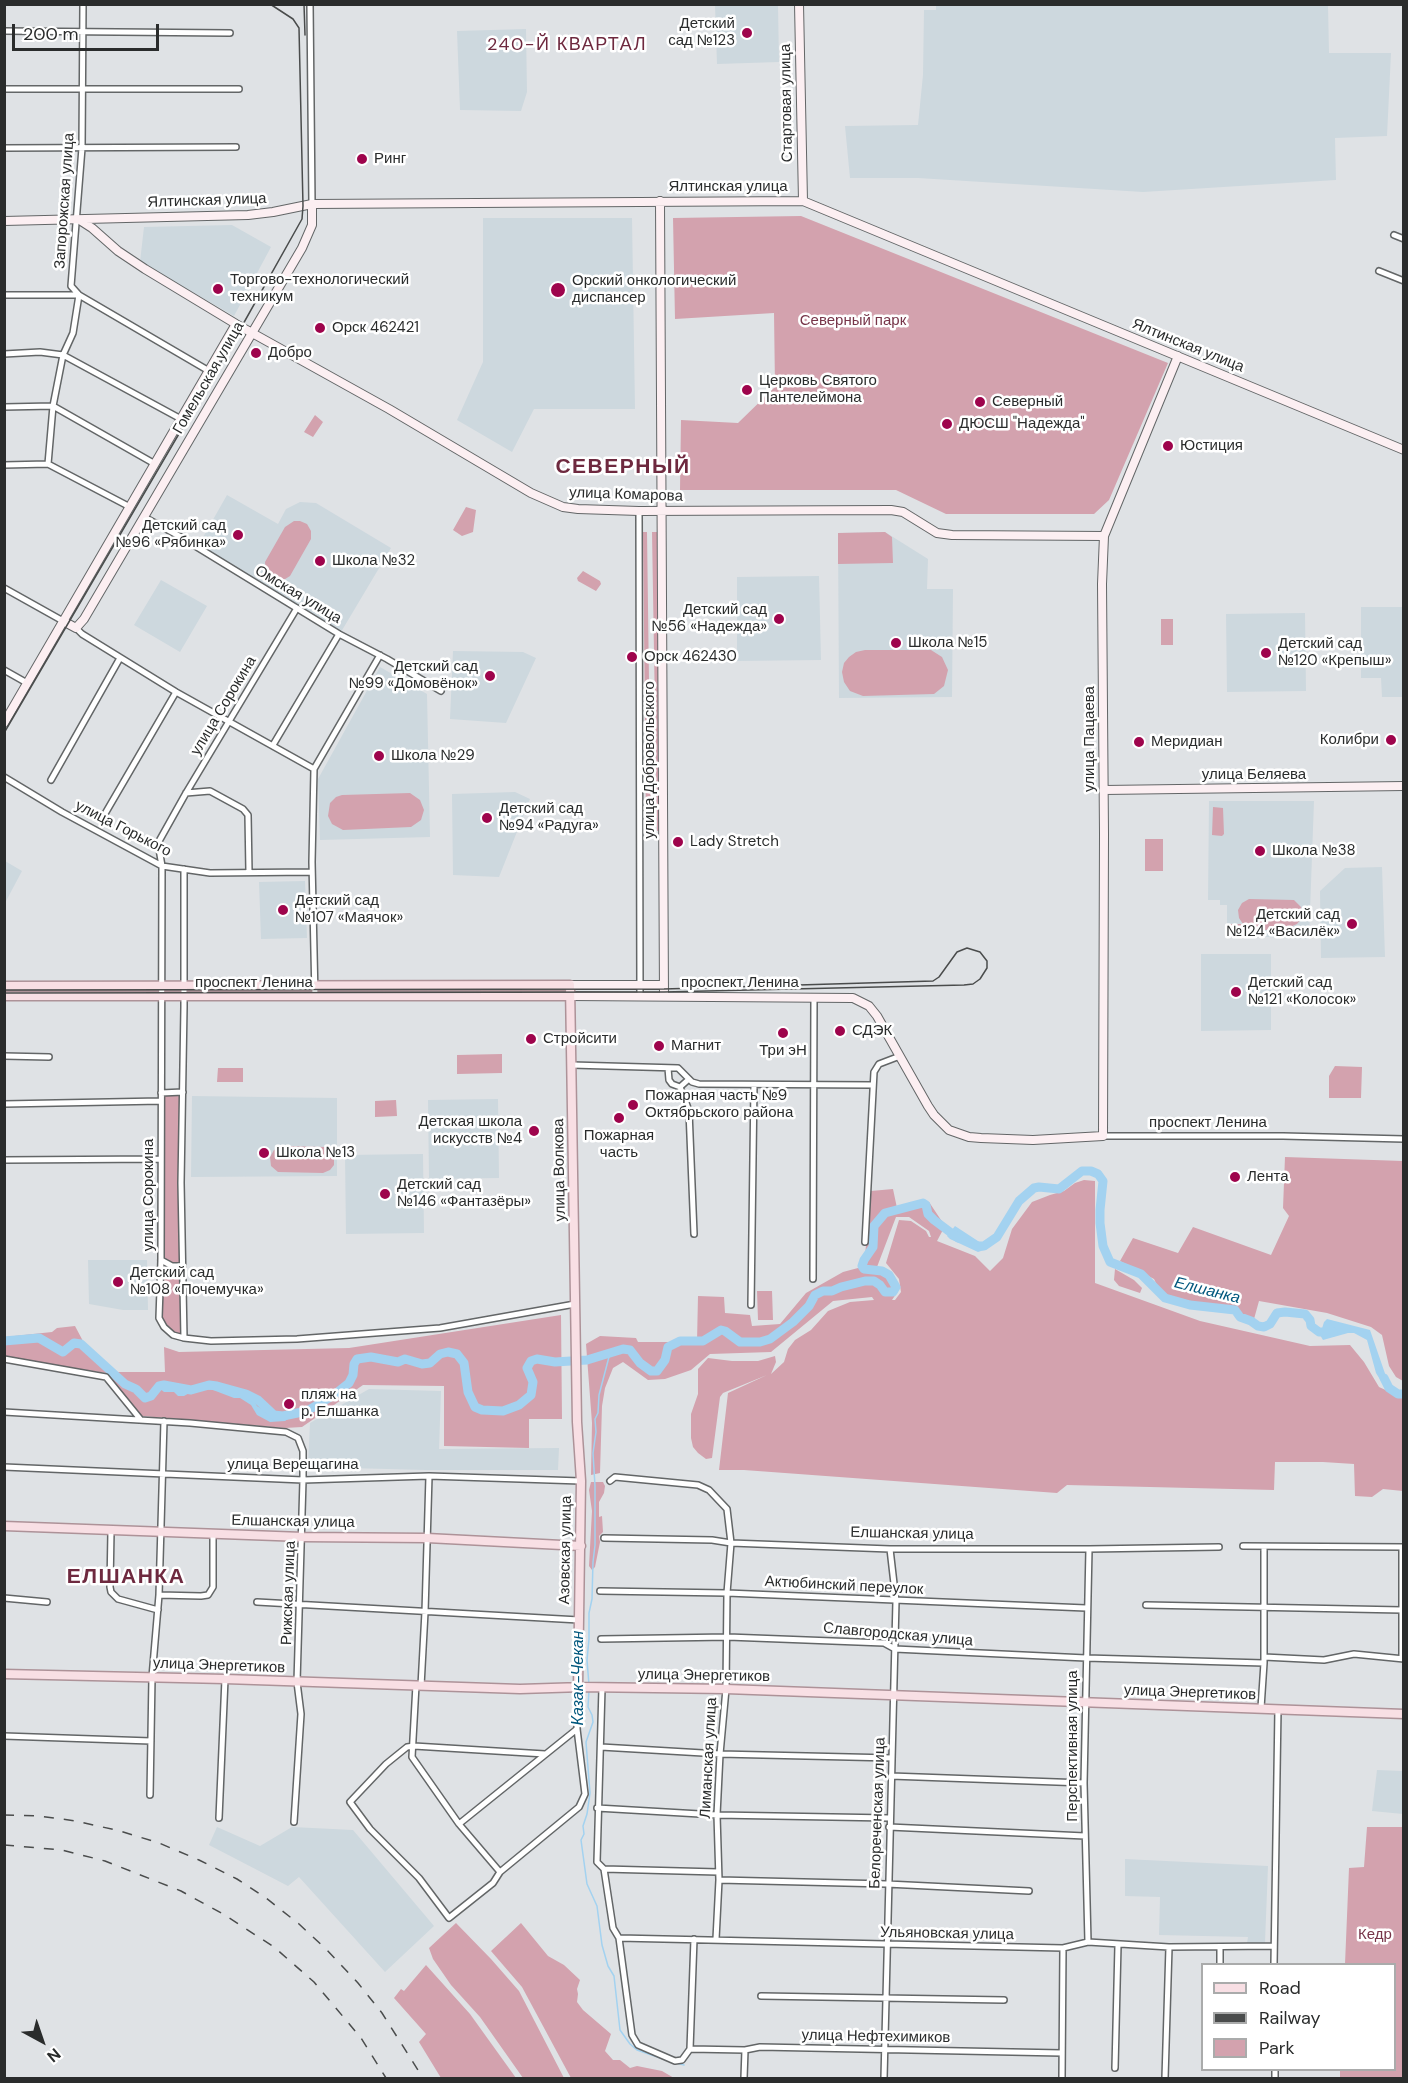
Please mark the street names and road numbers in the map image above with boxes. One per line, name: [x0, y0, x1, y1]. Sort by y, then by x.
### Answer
street label: Стартовая улица: [777, 44, 797, 162]
street label: Запорожская улица: [51, 132, 79, 270]
street label: Ялтинская улица: [668, 178, 788, 196]
street label: Ялтинская улица: [147, 190, 267, 212]
street label: Ялтинская улица: [1129, 315, 1247, 377]
street label: Гомельская улица: [170, 319, 248, 437]
street label: улица Комарова: [569, 484, 683, 506]
street label: Омская улица: [251, 562, 345, 628]
street label: улица Сорокина: [187, 653, 261, 759]
street label: улица Добровольского: [641, 681, 659, 839]
street label: улица Пацаева: [1081, 686, 1099, 792]
street label: улица Беляева: [1202, 766, 1306, 784]
street label: улица Горького: [72, 797, 174, 861]
street label: проспект Ленина: [195, 974, 313, 992]
street label: проспект Ленина: [681, 974, 799, 992]
street label: проспект Ленина: [1149, 1114, 1267, 1132]
street label: улица Волкова: [550, 1118, 570, 1222]
street label: улица Сорокина: [140, 1139, 158, 1251]
street label: улица Верещагина: [227, 1456, 359, 1474]
street label: Азовская улица: [556, 1495, 576, 1605]
street label: Елшанская улица: [231, 1512, 355, 1532]
street label: Елшанская улица: [850, 1524, 974, 1544]
street label: Рижская улица: [278, 1540, 300, 1646]
street label: Актюбинский переулок: [764, 1573, 924, 1599]
street label: Славгородская улица: [822, 1619, 974, 1651]
street label: улица Энергетиков: [153, 1655, 285, 1677]
street label: улица Энергетиков: [638, 1666, 770, 1686]
street label: Перспективная улица: [1064, 1670, 1082, 1822]
street label: улица Энергетиков: [1124, 1682, 1256, 1704]
street label: Лиманская улица: [697, 1697, 721, 1819]
street label: Белореченская улица: [866, 1737, 890, 1889]
street label: Ульяновская улица: [880, 1924, 1014, 1944]
street label: улица Нефтехимиков: [801, 2027, 951, 2047]

